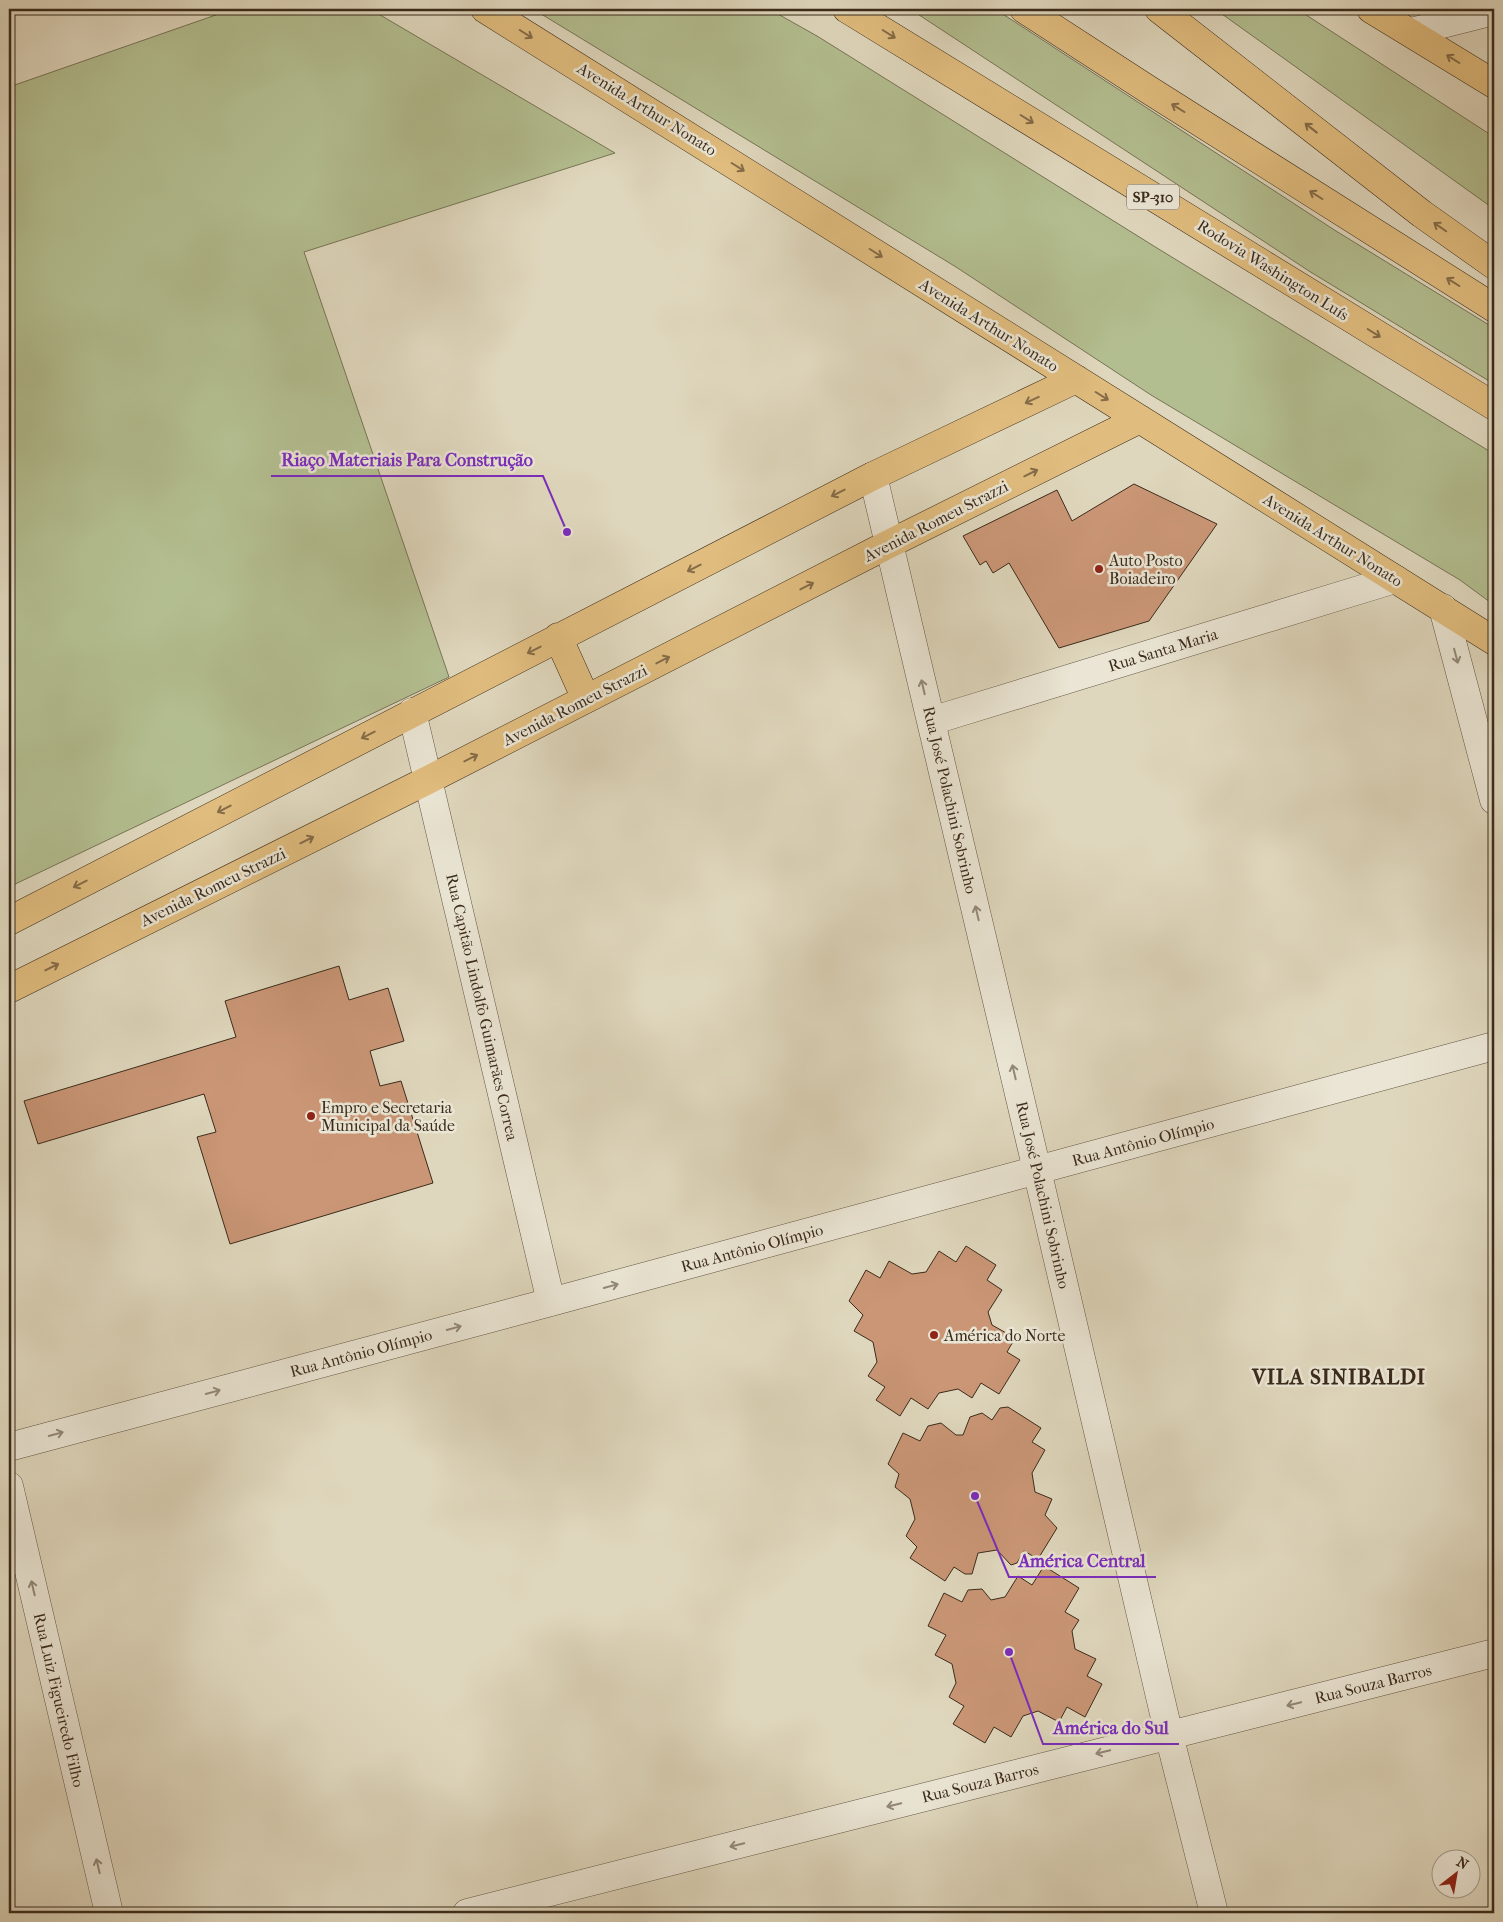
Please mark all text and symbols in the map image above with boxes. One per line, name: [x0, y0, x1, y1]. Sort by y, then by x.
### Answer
one-way arrow: [519, 30, 533, 40]
one-way arrow: [881, 30, 895, 40]
one-way arrow: [1446, 53, 1460, 64]
street label: Avenida Arthur Nonato: [573, 58, 720, 160]
one-way arrow: [1172, 103, 1186, 113]
one-way arrow: [1020, 114, 1034, 125]
one-way arrow: [1305, 122, 1318, 133]
one-way arrow: [731, 162, 745, 172]
road number: SP-310: [1127, 184, 1179, 210]
one-way arrow: [1309, 190, 1323, 200]
street label: Rodovia Washington Luís: [1194, 216, 1352, 324]
one-way arrow: [1433, 222, 1447, 232]
one-way arrow: [868, 249, 882, 259]
street label: Avenida Arthur Nonato: [915, 274, 1062, 376]
one-way arrow: [1446, 276, 1460, 287]
one-way arrow: [1367, 328, 1381, 338]
one-way arrow: [1095, 391, 1109, 401]
one-way arrow: [1025, 396, 1040, 406]
callout: Riaço Materiais Para Construção: [271, 443, 543, 476]
text: Riaço Materiais Para Construção: [281, 450, 533, 471]
one-way arrow: [1023, 468, 1038, 478]
street label: Avenida Romeu Strazzi: [860, 476, 1011, 566]
one-way arrow: [831, 488, 846, 498]
street label: Avenida Arthur Nonato: [1259, 489, 1406, 591]
place label: Auto Posto Boiadeiro: [1108, 551, 1183, 588]
marker: Auto Posto Boiadeiro: [1093, 563, 1105, 575]
one-way arrow: [687, 564, 702, 573]
one-way arrow: [800, 581, 815, 591]
street label: Rua Santa Maria: [1106, 624, 1221, 676]
one-way arrow: [526, 645, 541, 655]
one-way arrow: [1452, 647, 1461, 663]
one-way arrow: [655, 655, 670, 665]
street label: Avenida Romeu Strazzi: [499, 660, 650, 750]
one-way arrow: [918, 680, 927, 696]
street label: Rua José Polachini Sobrinho: [919, 704, 981, 896]
one-way arrow: [361, 731, 376, 740]
one-way arrow: [463, 753, 478, 762]
one-way arrow: [217, 805, 232, 814]
one-way arrow: [300, 835, 315, 845]
street label: Avenida Romeu Strazzi: [136, 843, 289, 931]
street label: Rua Capitão Lindolfo Guimarães Correa: [442, 872, 522, 1143]
one-way arrow: [72, 879, 87, 889]
one-way arrow: [972, 906, 981, 922]
one-way arrow: [45, 962, 60, 972]
one-way arrow: [1009, 1064, 1018, 1080]
place label: Empro e Secretaria Municipal da Saúde: [321, 1098, 455, 1135]
street label: Rua José Polachini Sobrinho: [1012, 1099, 1074, 1291]
marker: Empro e Secretaria Municipal da Saúde: [305, 1110, 317, 1122]
street label: Rua Antônio Olímpio: [1070, 1114, 1216, 1170]
street label: Rua Antônio Olímpio: [679, 1220, 825, 1276]
one-way arrow: [603, 1281, 619, 1290]
one-way arrow: [446, 1323, 462, 1332]
street label: Rua Antônio Olímpio: [288, 1325, 434, 1381]
place label: América do Norte: [943, 1326, 1066, 1345]
marker: América do Norte: [928, 1329, 940, 1341]
district label: VILA SINIBALDI: [1251, 1365, 1426, 1389]
one-way arrow: [204, 1387, 220, 1397]
one-way arrow: [47, 1429, 63, 1438]
callout: América Central: [1009, 1544, 1156, 1577]
text: América Central: [1017, 1551, 1147, 1572]
one-way arrow: [28, 1581, 37, 1597]
street label: Rua Luiz Figueiredo Filho: [30, 1611, 88, 1789]
street label: Rua Souza Barros: [1313, 1660, 1433, 1708]
one-way arrow: [1287, 1700, 1303, 1709]
callout: América do Sul: [1043, 1711, 1179, 1744]
text: América do Sul: [1052, 1718, 1170, 1739]
one-way arrow: [1095, 1748, 1111, 1757]
street label: Rua Souza Barros: [920, 1759, 1040, 1807]
one-way arrow: [887, 1801, 903, 1810]
one-way arrow: [729, 1841, 745, 1850]
north arrow: [1430, 1850, 1480, 1900]
text: N: [1454, 1853, 1472, 1874]
one-way arrow: [93, 1858, 102, 1874]

